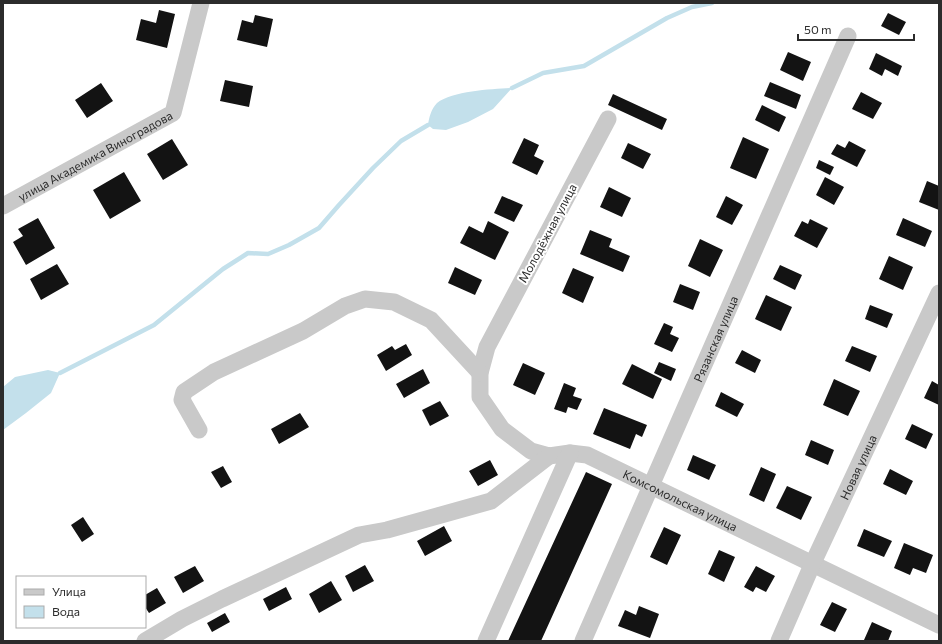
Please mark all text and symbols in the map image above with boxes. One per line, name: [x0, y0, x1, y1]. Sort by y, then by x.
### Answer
scale bar: [798, 16, 914, 42]
text: 50 m: [804, 22, 832, 36]
street label: улица Академика Виноградова: [15, 108, 175, 203]
street label: Молодёжная улица: [515, 181, 579, 285]
street label: Рязанская улица: [690, 293, 740, 384]
street label: Новая улица: [837, 432, 879, 502]
street label: Комсомольская улица: [621, 467, 740, 534]
legend: [16, 576, 146, 628]
text: Улица: [52, 584, 86, 598]
text: Вода: [52, 604, 80, 618]

